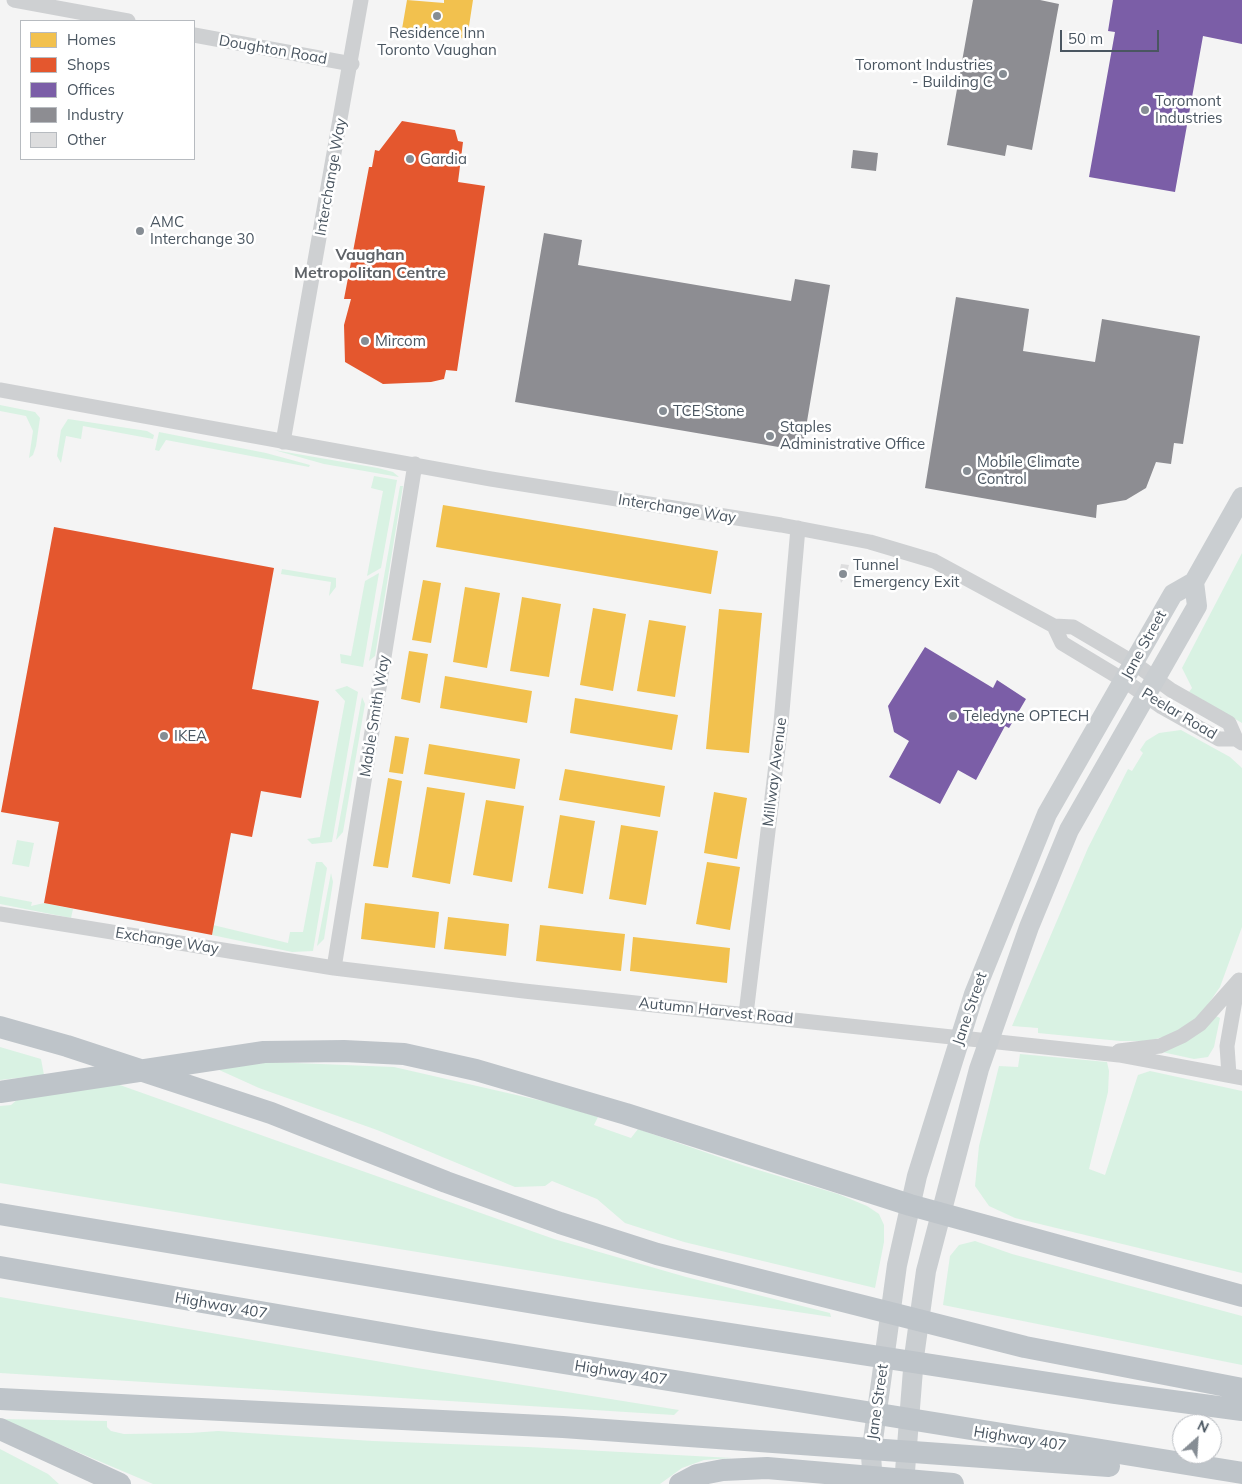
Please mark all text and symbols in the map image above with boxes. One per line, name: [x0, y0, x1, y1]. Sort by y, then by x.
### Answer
marker: Residence Inn Toronto Vaughan: [431, 10, 443, 22]
legend: [20, 20, 195, 160]
scale bar: [1062, 20, 1161, 52]
place label: Residence Inn Toronto Vaughan: [377, 24, 497, 59]
text: 50 m: [1068, 29, 1103, 48]
text: Homes: [67, 30, 116, 49]
street label: Doughton Road: [218, 32, 328, 68]
text: Shops: [67, 55, 110, 74]
place label: Toromont Industries - Building C: [855, 56, 993, 91]
marker: Toromont Industries - Building C: [997, 68, 1009, 80]
text: Offices: [67, 80, 115, 99]
place label: Toromont Industries: [1155, 92, 1223, 127]
marker: Toromont Industries: [1139, 104, 1151, 116]
text: Industry: [67, 105, 124, 124]
street label: Interchange Way: [312, 117, 350, 237]
text: Other: [67, 130, 106, 149]
place label: Gardia: [420, 150, 467, 168]
marker: Gardia: [404, 153, 416, 165]
place label: AMC Interchange 30: [150, 213, 254, 248]
marker: AMC Interchange 30: [134, 225, 146, 237]
district label: Vaughan Metropolitan Centre: [294, 245, 446, 283]
place label: Mircom: [375, 332, 426, 350]
marker: Mircom: [359, 335, 371, 347]
place label: TCE Stone: [673, 402, 744, 420]
marker: TCE Stone: [657, 405, 669, 417]
place label: Staples Administrative Office: [780, 418, 925, 453]
marker: Staples Administrative Office: [764, 430, 776, 442]
place label: Mobile Climate Control: [977, 453, 1080, 488]
marker: Mobile Climate Control: [961, 465, 973, 477]
street label: Interchange Way: [617, 491, 737, 527]
place label: Tunnel Emergency Exit: [853, 556, 960, 591]
marker: Tunnel Emergency Exit: [837, 568, 849, 580]
street label: Jane Street: [1118, 607, 1170, 683]
street label: Mable Smith Way: [356, 654, 394, 778]
street label: Peelar Road: [1138, 685, 1220, 743]
place label: Teledyne OPTECH: [963, 707, 1089, 725]
marker: Teledyne OPTECH: [947, 710, 959, 722]
street label: Millway Avenue: [759, 717, 791, 827]
place label: IKEA: [174, 727, 207, 745]
marker: IKEA: [158, 730, 170, 742]
street label: Exchange Way: [114, 924, 220, 958]
street label: Jane Street: [949, 970, 991, 1048]
street label: Autumn Harvest Road: [638, 994, 794, 1028]
street label: Highway 407: [173, 1289, 269, 1323]
street label: Highway 407: [573, 1357, 669, 1389]
street label: Jane Street: [864, 1363, 892, 1441]
north arrow: [1172, 1414, 1222, 1464]
text: N: [1194, 1416, 1212, 1437]
street label: Highway 407: [972, 1423, 1068, 1455]

